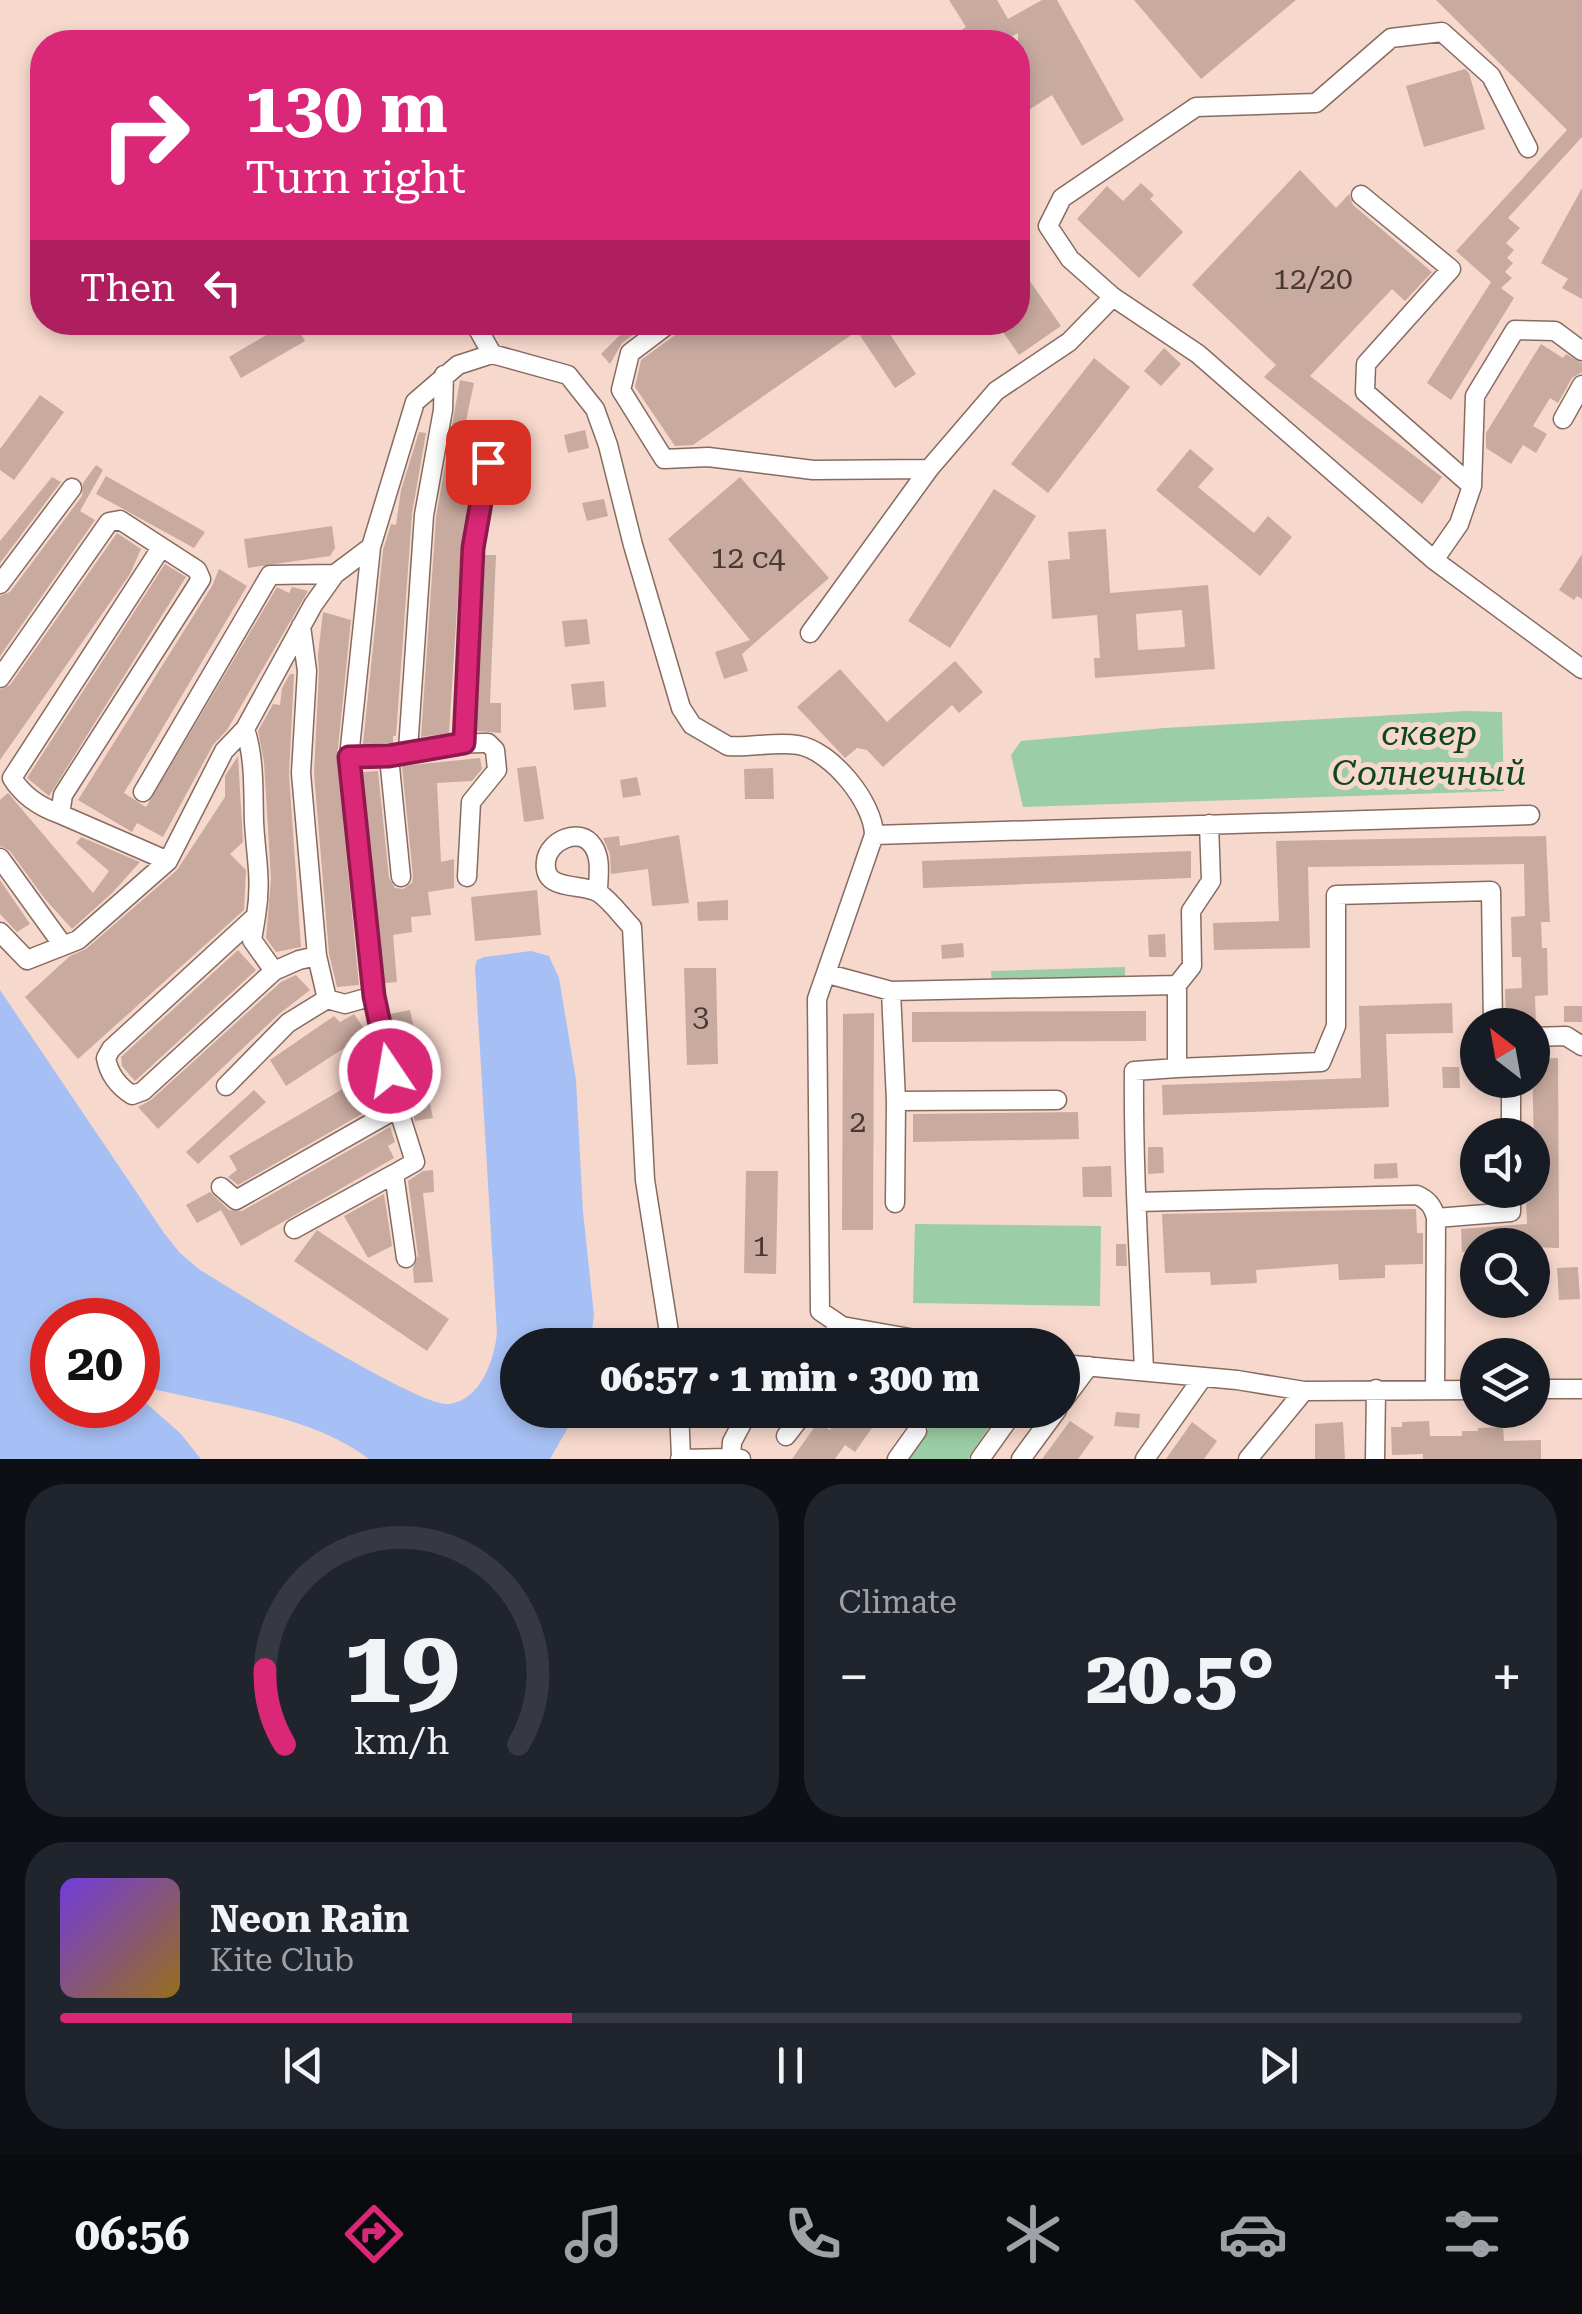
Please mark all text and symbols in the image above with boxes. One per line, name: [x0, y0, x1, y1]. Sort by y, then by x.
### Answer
text: 130 m: [245, 67, 448, 149]
icon: right: [80, 70, 210, 200]
text: Turn right: [245, 151, 466, 204]
icon: left: [195, 260, 250, 315]
house number: 12/20: [1273, 261, 1353, 296]
text: Then: [80, 266, 175, 310]
pin: [446, 420, 531, 505]
icon: arrive: [461, 435, 516, 490]
house number: 12 с4: [711, 540, 786, 575]
park label: сквер Солнечный: [1332, 713, 1526, 794]
house number: 3: [693, 998, 709, 1033]
north arrow: [1460, 1008, 1550, 1098]
map controls: [1460, 1008, 1550, 1428]
position arrow: [338, 1019, 442, 1123]
house number: 2: [850, 1104, 866, 1139]
button: sound: [1460, 1118, 1550, 1208]
house number: 1: [753, 1228, 769, 1263]
button: search: [1460, 1228, 1550, 1318]
speed limit sign: 20: [30, 1298, 160, 1428]
button: layers: [1460, 1338, 1550, 1428]
text: 06:57 · 1 min · 300 m: [600, 1356, 980, 1400]
text: Climate: [839, 1583, 957, 1621]
text: 19: [344, 1606, 460, 1727]
text: 20.5°: [1086, 1633, 1275, 1721]
text: −: [839, 1645, 869, 1709]
text: +: [1491, 1645, 1522, 1709]
text: km/h: [354, 1721, 450, 1763]
text: Neon Rain: [210, 1897, 409, 1941]
text: Kite Club: [210, 1941, 354, 1979]
icon: previous: [276, 2038, 331, 2093]
icon: pause: [763, 2038, 818, 2093]
icon: next: [1251, 2038, 1306, 2093]
icon: directions: [339, 2199, 409, 2269]
icon: music: [559, 2199, 629, 2269]
icon: phone: [778, 2199, 848, 2269]
icon: climate: [998, 2199, 1068, 2269]
icon: car: [1218, 2199, 1288, 2269]
icon: filters: [1437, 2199, 1507, 2269]
text: 06:56: [75, 2208, 190, 2261]

